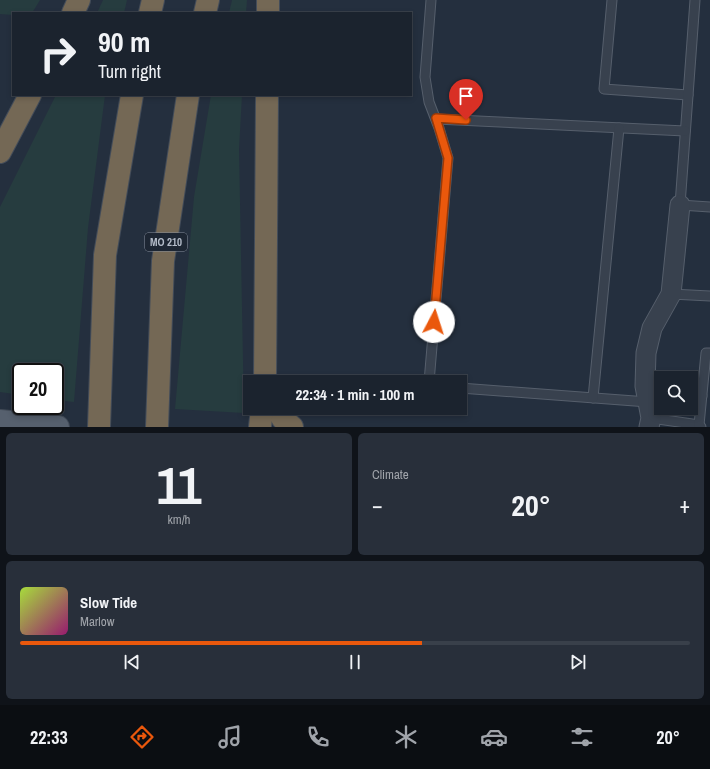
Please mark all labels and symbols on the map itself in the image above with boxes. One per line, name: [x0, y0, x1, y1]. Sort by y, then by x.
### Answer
pin: [449, 79, 483, 120]
road number: MO 210: [145, 233, 187, 251]
position arrow: [413, 301, 455, 343]
speed limit sign: 20: [12, 363, 64, 415]

